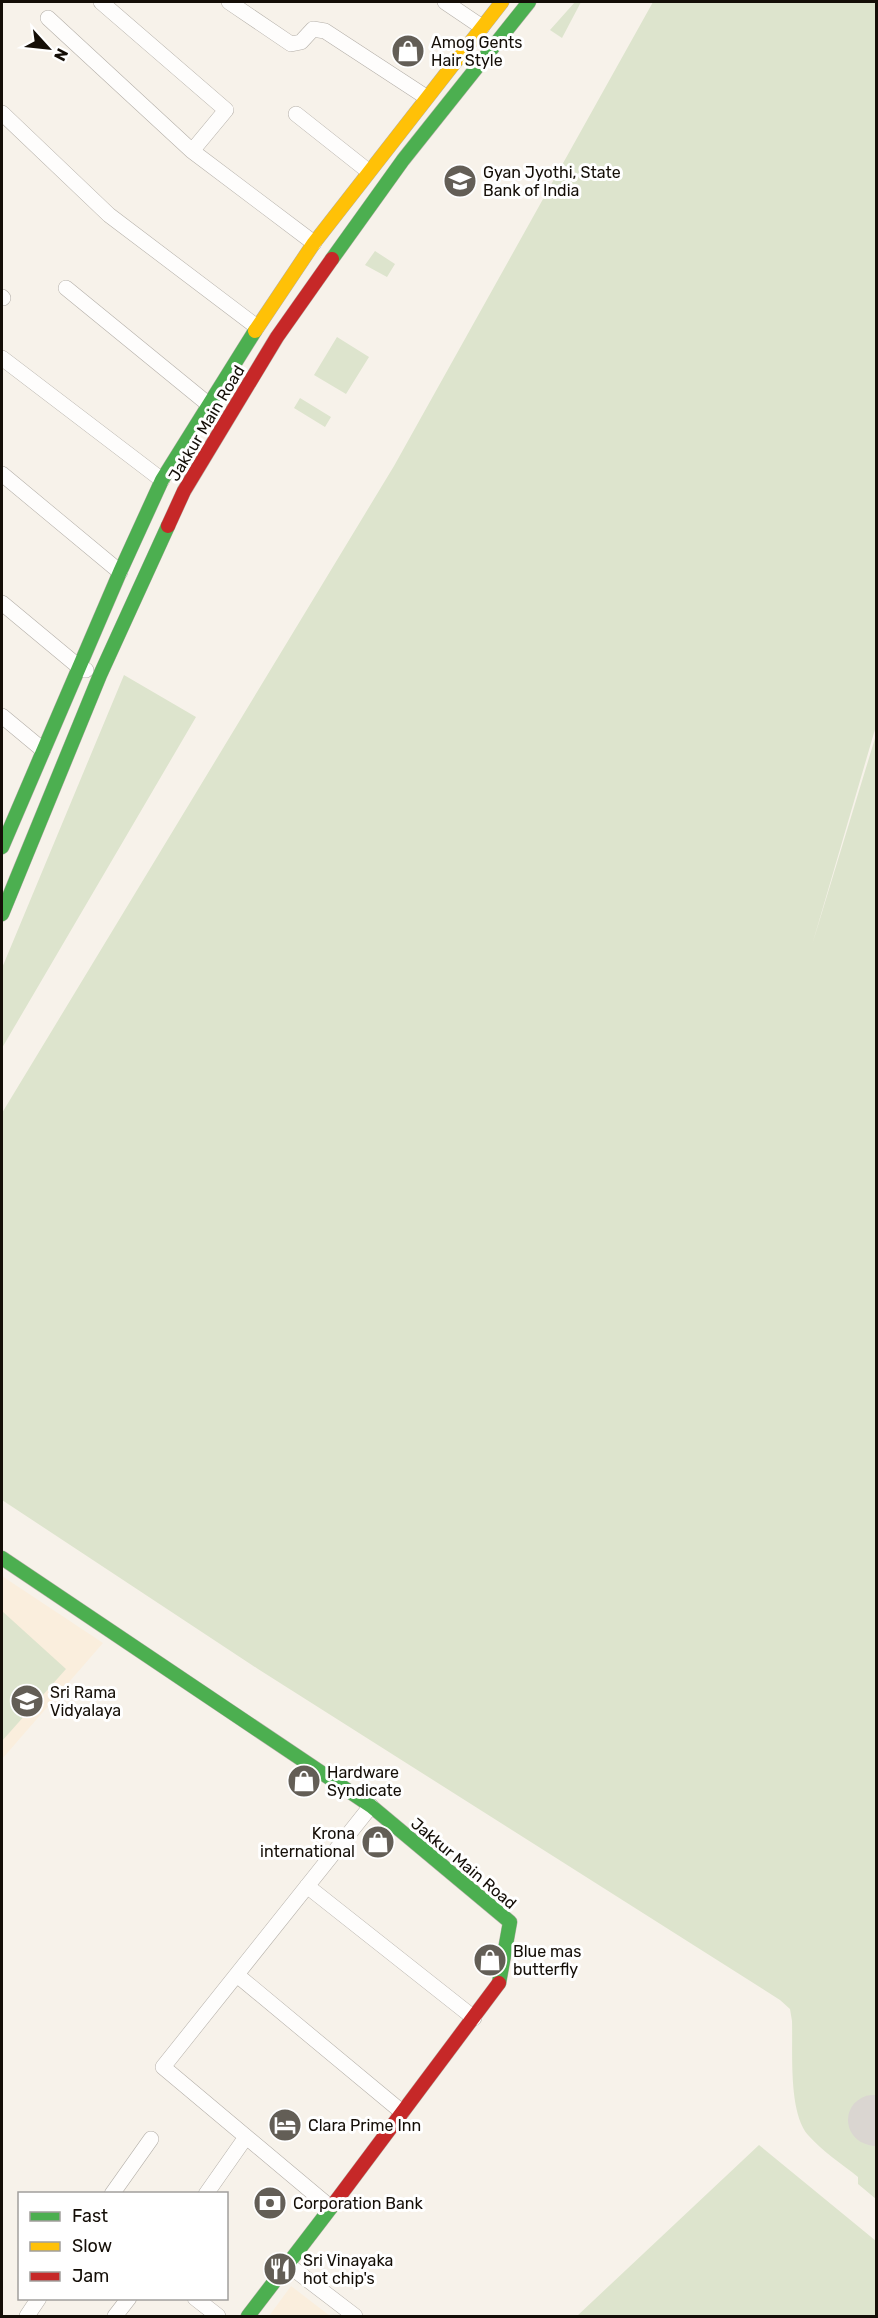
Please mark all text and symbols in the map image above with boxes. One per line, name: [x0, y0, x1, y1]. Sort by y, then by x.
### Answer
north arrow: [18, 18, 78, 78]
shop icon: Amog Gents Hair Style: [390, 33, 426, 69]
place label: Amog Gents Hair Style: [431, 33, 522, 70]
text: N: [50, 45, 72, 64]
school or university icon: Gyan Jyothi, State Bank of India: [442, 163, 478, 199]
place label: Gyan Jyothi, State Bank of India: [483, 163, 621, 200]
street label: Jakkur Main Road: [164, 362, 248, 485]
school or university icon: Sri Rama Vidyalaya: [9, 1683, 45, 1719]
place label: Sri Rama Vidyalaya: [50, 1683, 121, 1720]
shop icon: Hardware Syndicate: [286, 1763, 322, 1799]
place label: Hardware Syndicate: [327, 1763, 402, 1800]
street label: Jakkur Main Road: [407, 1814, 520, 1913]
place label: Krona international: [260, 1824, 355, 1861]
shop icon: Krona international: [360, 1824, 396, 1860]
shop icon: Blue mas butterfly: [472, 1942, 508, 1978]
place label: Blue mas butterfly: [513, 1942, 581, 1979]
hotel icon: Clara Prime Inn: [267, 2107, 303, 2143]
place label: Clara Prime Inn: [308, 2116, 421, 2135]
bank icon: Corporation Bank: [252, 2185, 288, 2221]
legend: [18, 2192, 228, 2300]
place label: Corporation Bank: [293, 2194, 423, 2213]
text: Fast: [72, 2205, 108, 2227]
text: Slow: [72, 2235, 112, 2257]
restaurant icon: Sri Vinayaka hot chip's: [262, 2251, 298, 2287]
place label: Sri Vinayaka hot chip's: [303, 2251, 393, 2288]
text: Jam: [72, 2265, 109, 2287]

